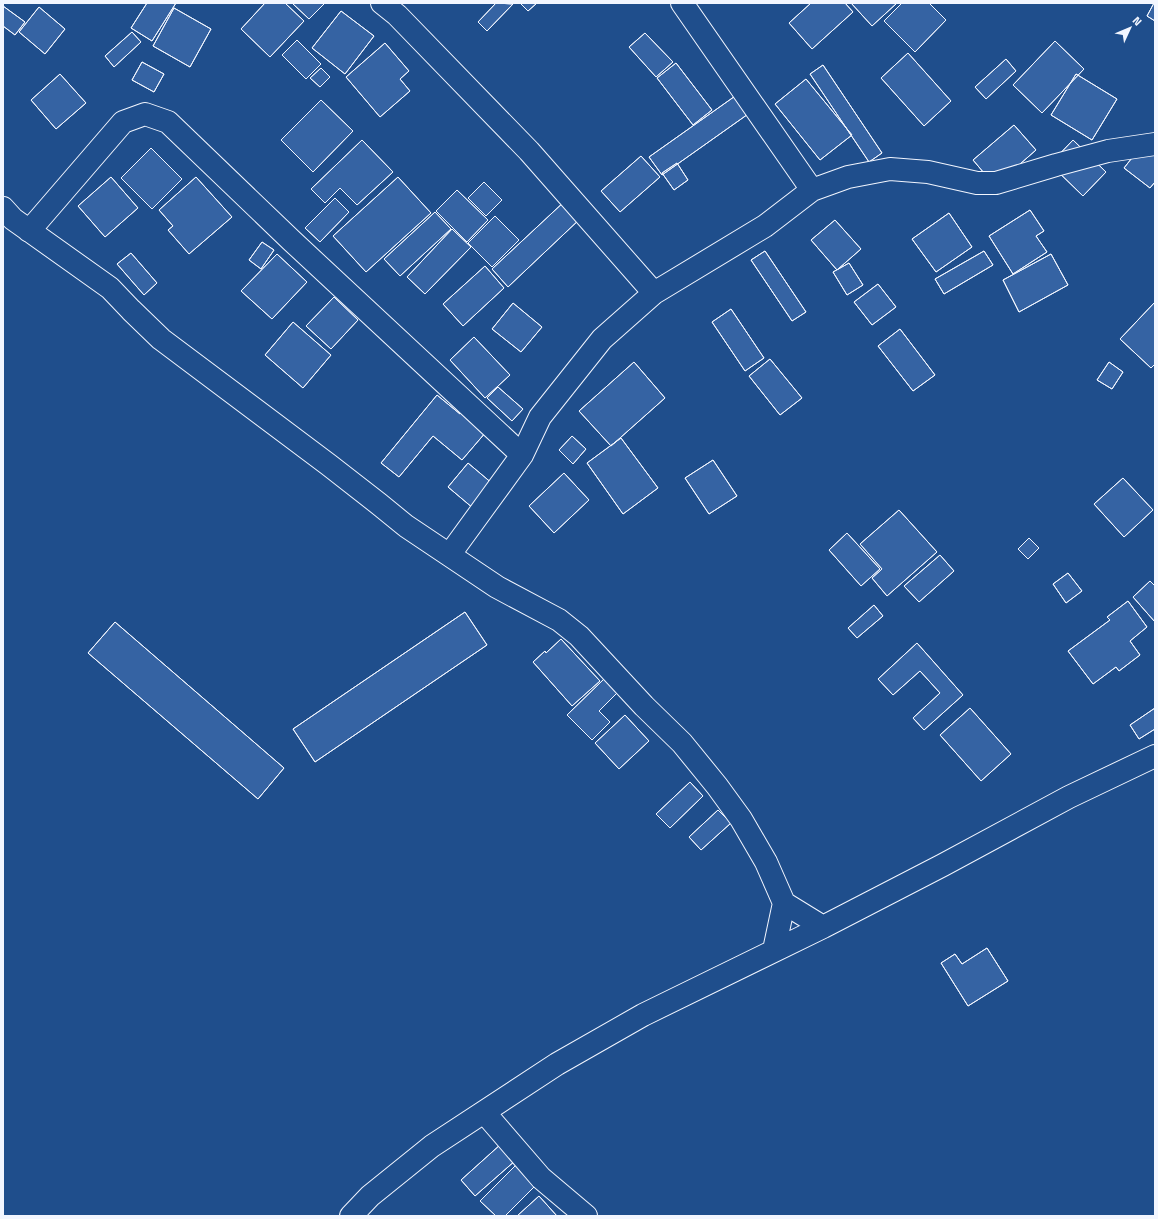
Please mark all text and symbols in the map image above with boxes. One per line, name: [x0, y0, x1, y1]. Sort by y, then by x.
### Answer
north arrow: [1110, 8, 1150, 48]
text: N: [1129, 13, 1146, 29]

